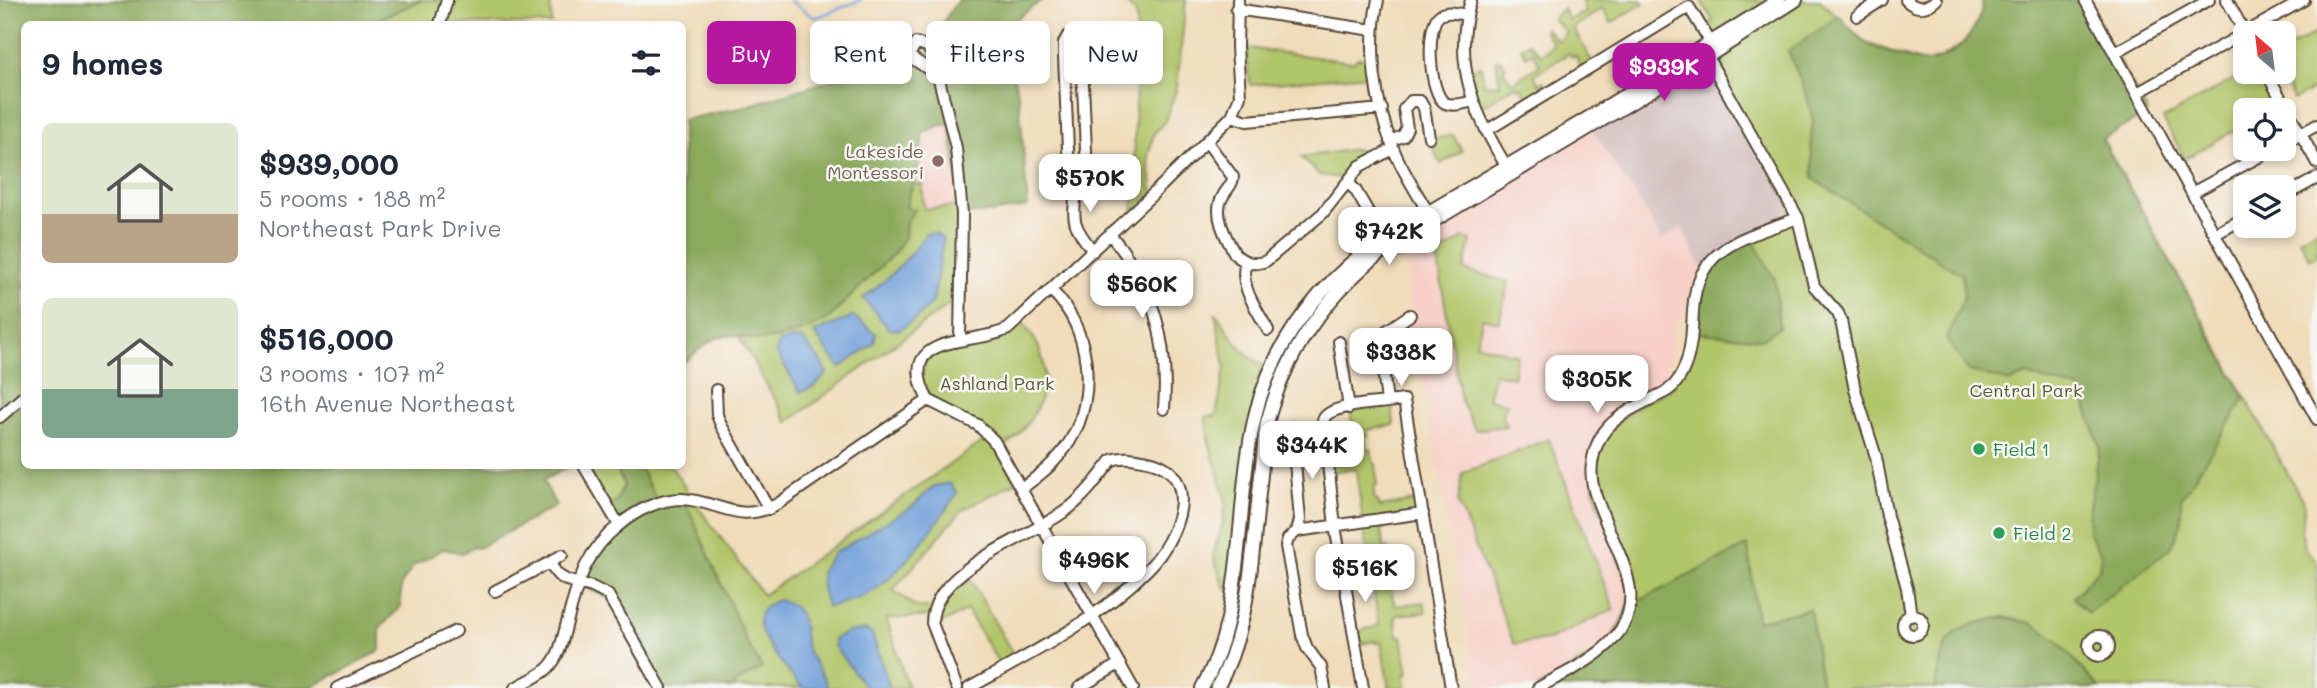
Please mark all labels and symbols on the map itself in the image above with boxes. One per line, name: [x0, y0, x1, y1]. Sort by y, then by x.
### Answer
north arrow: [2233, 21, 2296, 84]
pin: $939K: [1615, 43, 1713, 103]
place label: Lakeside Montessori: [827, 139, 924, 184]
marker: Lakeside Montessori: [930, 153, 946, 169]
pin: $570K: [1041, 154, 1139, 214]
pin: $742K: [1340, 208, 1438, 267]
pin: $560K: [1093, 260, 1191, 320]
pin: $338K: [1352, 328, 1450, 388]
pin: $305K: [1548, 356, 1646, 415]
park label: Ashland Park: [939, 371, 1055, 395]
park label: Central Park: [1969, 378, 2083, 402]
pin: $344K: [1263, 421, 1361, 481]
place label: Field 1: [1993, 437, 2049, 461]
marker: Field 1: [1971, 441, 1987, 457]
place label: Field 2: [2013, 521, 2071, 545]
marker: Field 2: [1991, 525, 2007, 541]
pin: $496K: [1045, 536, 1143, 596]
pin: $516K: [1316, 544, 1414, 604]

